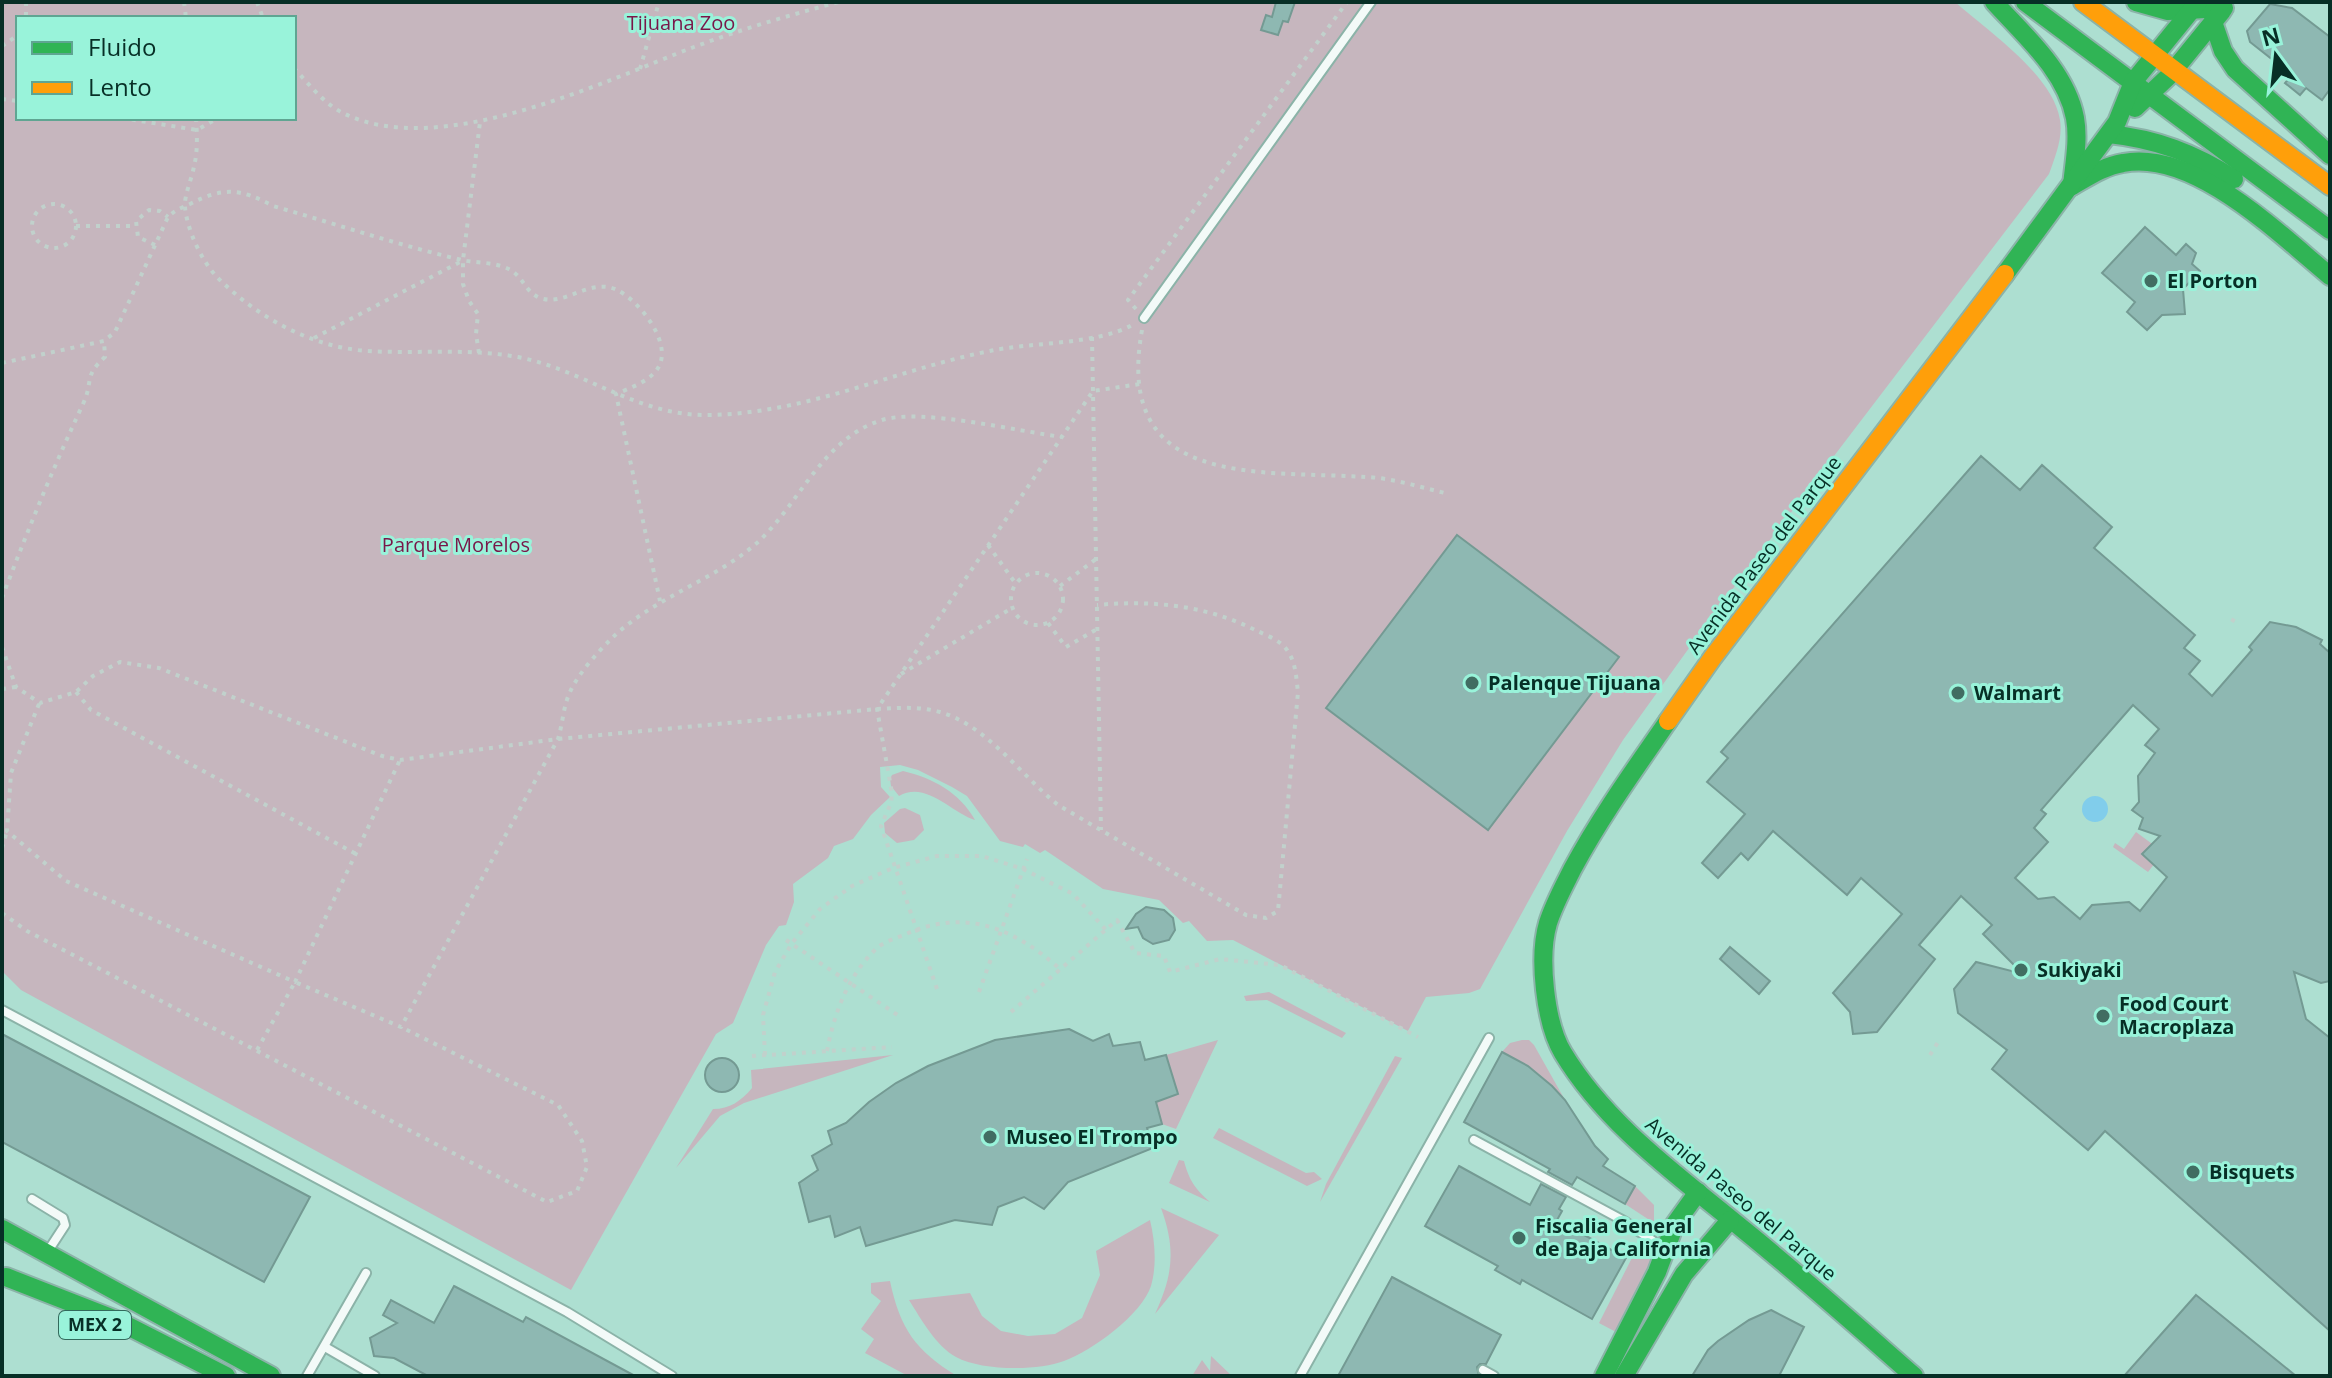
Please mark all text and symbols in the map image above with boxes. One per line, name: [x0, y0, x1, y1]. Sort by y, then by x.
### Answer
park label: Tijuana Zoo: [627, 9, 735, 36]
legend: [16, 16, 296, 120]
north arrow: [2236, 16, 2316, 96]
text: N: [2258, 19, 2283, 53]
text: Fluido: [88, 30, 156, 63]
text: Lento: [88, 70, 152, 103]
place label: El Porton: [2167, 267, 2258, 294]
marker: El Porton: [2142, 272, 2160, 290]
street label: Avenida Paseo del Parque: [1680, 450, 1847, 659]
park label: Parque Morelos: [382, 531, 530, 558]
place label: Palenque Tijuana: [1488, 669, 1661, 696]
marker: Palenque Tijuana: [1463, 674, 1481, 692]
place label: Walmart: [1974, 679, 2061, 706]
marker: Walmart: [1949, 684, 1967, 702]
place label: Sukiyaki: [2037, 956, 2122, 983]
marker: Sukiyaki: [2012, 961, 2030, 979]
place label: Food Court Macroplaza: [2119, 990, 2234, 1040]
marker: Food Court Macroplaza: [2094, 1007, 2112, 1025]
street label: Avenida Paseo del Parque: [1640, 1111, 1843, 1287]
place label: Museo El Trompo: [1006, 1123, 1178, 1150]
marker: Museo El Trompo: [981, 1128, 999, 1146]
place label: Bisquets: [2209, 1158, 2295, 1185]
marker: Bisquets: [2184, 1163, 2202, 1181]
place label: Fiscalia General de Baja California: [1535, 1212, 1711, 1262]
marker: Fiscalia General de Baja California: [1510, 1229, 1528, 1247]
road number: MEX 2: [59, 1311, 131, 1339]

